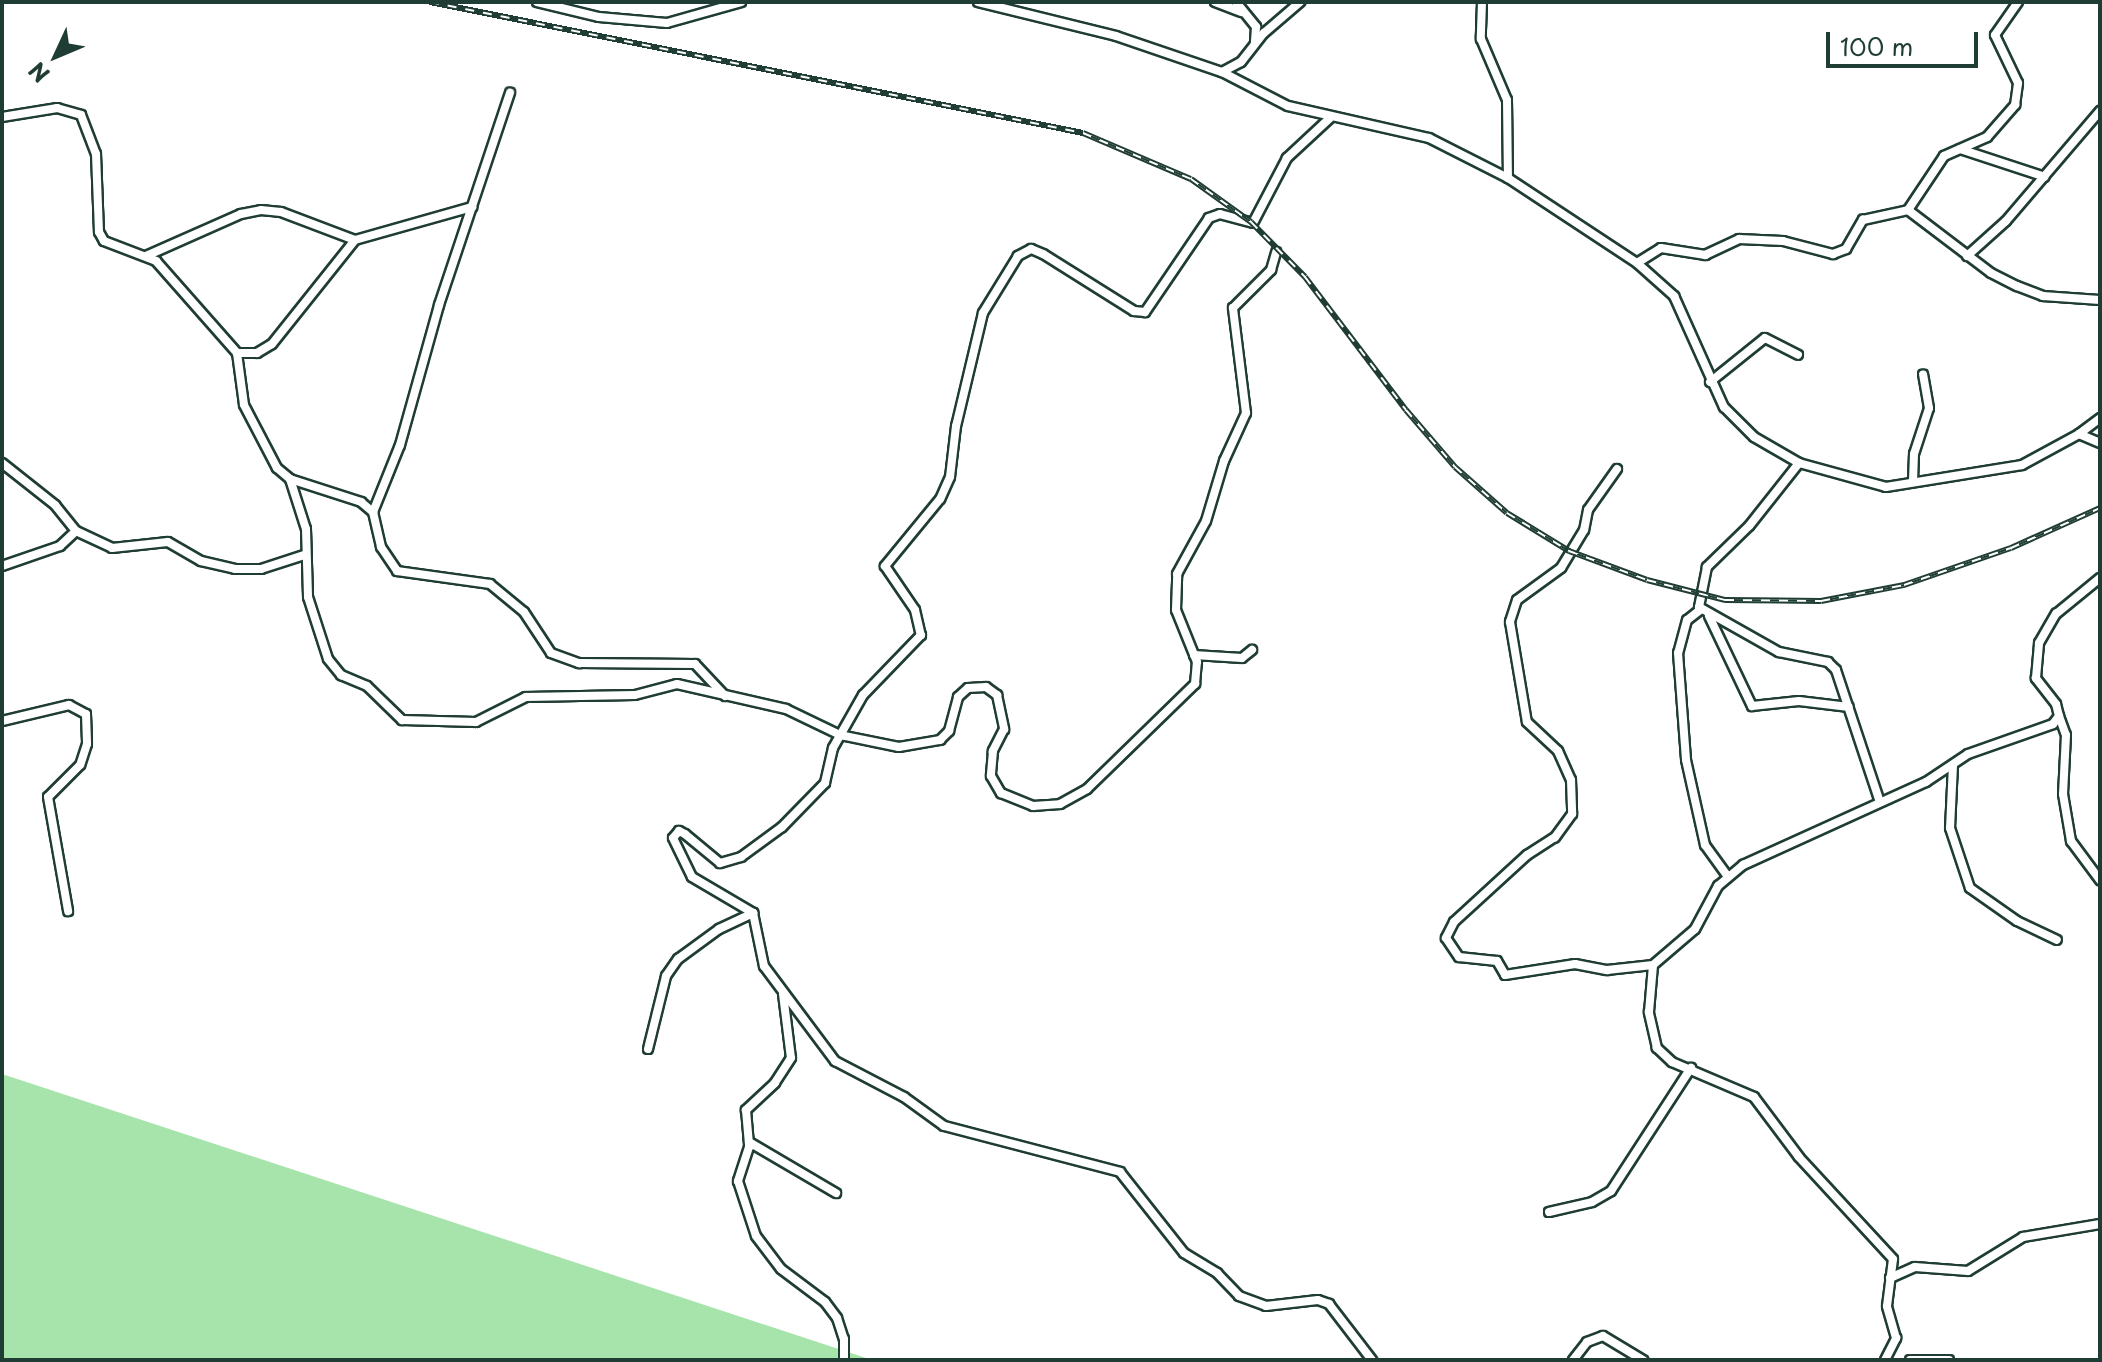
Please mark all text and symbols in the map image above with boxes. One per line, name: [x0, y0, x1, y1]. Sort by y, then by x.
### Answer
north arrow: [16, 16, 96, 96]
scale bar: [1830, 16, 1982, 66]
text: 100 m: [1840, 28, 1913, 64]
text: N: [20, 55, 56, 91]

